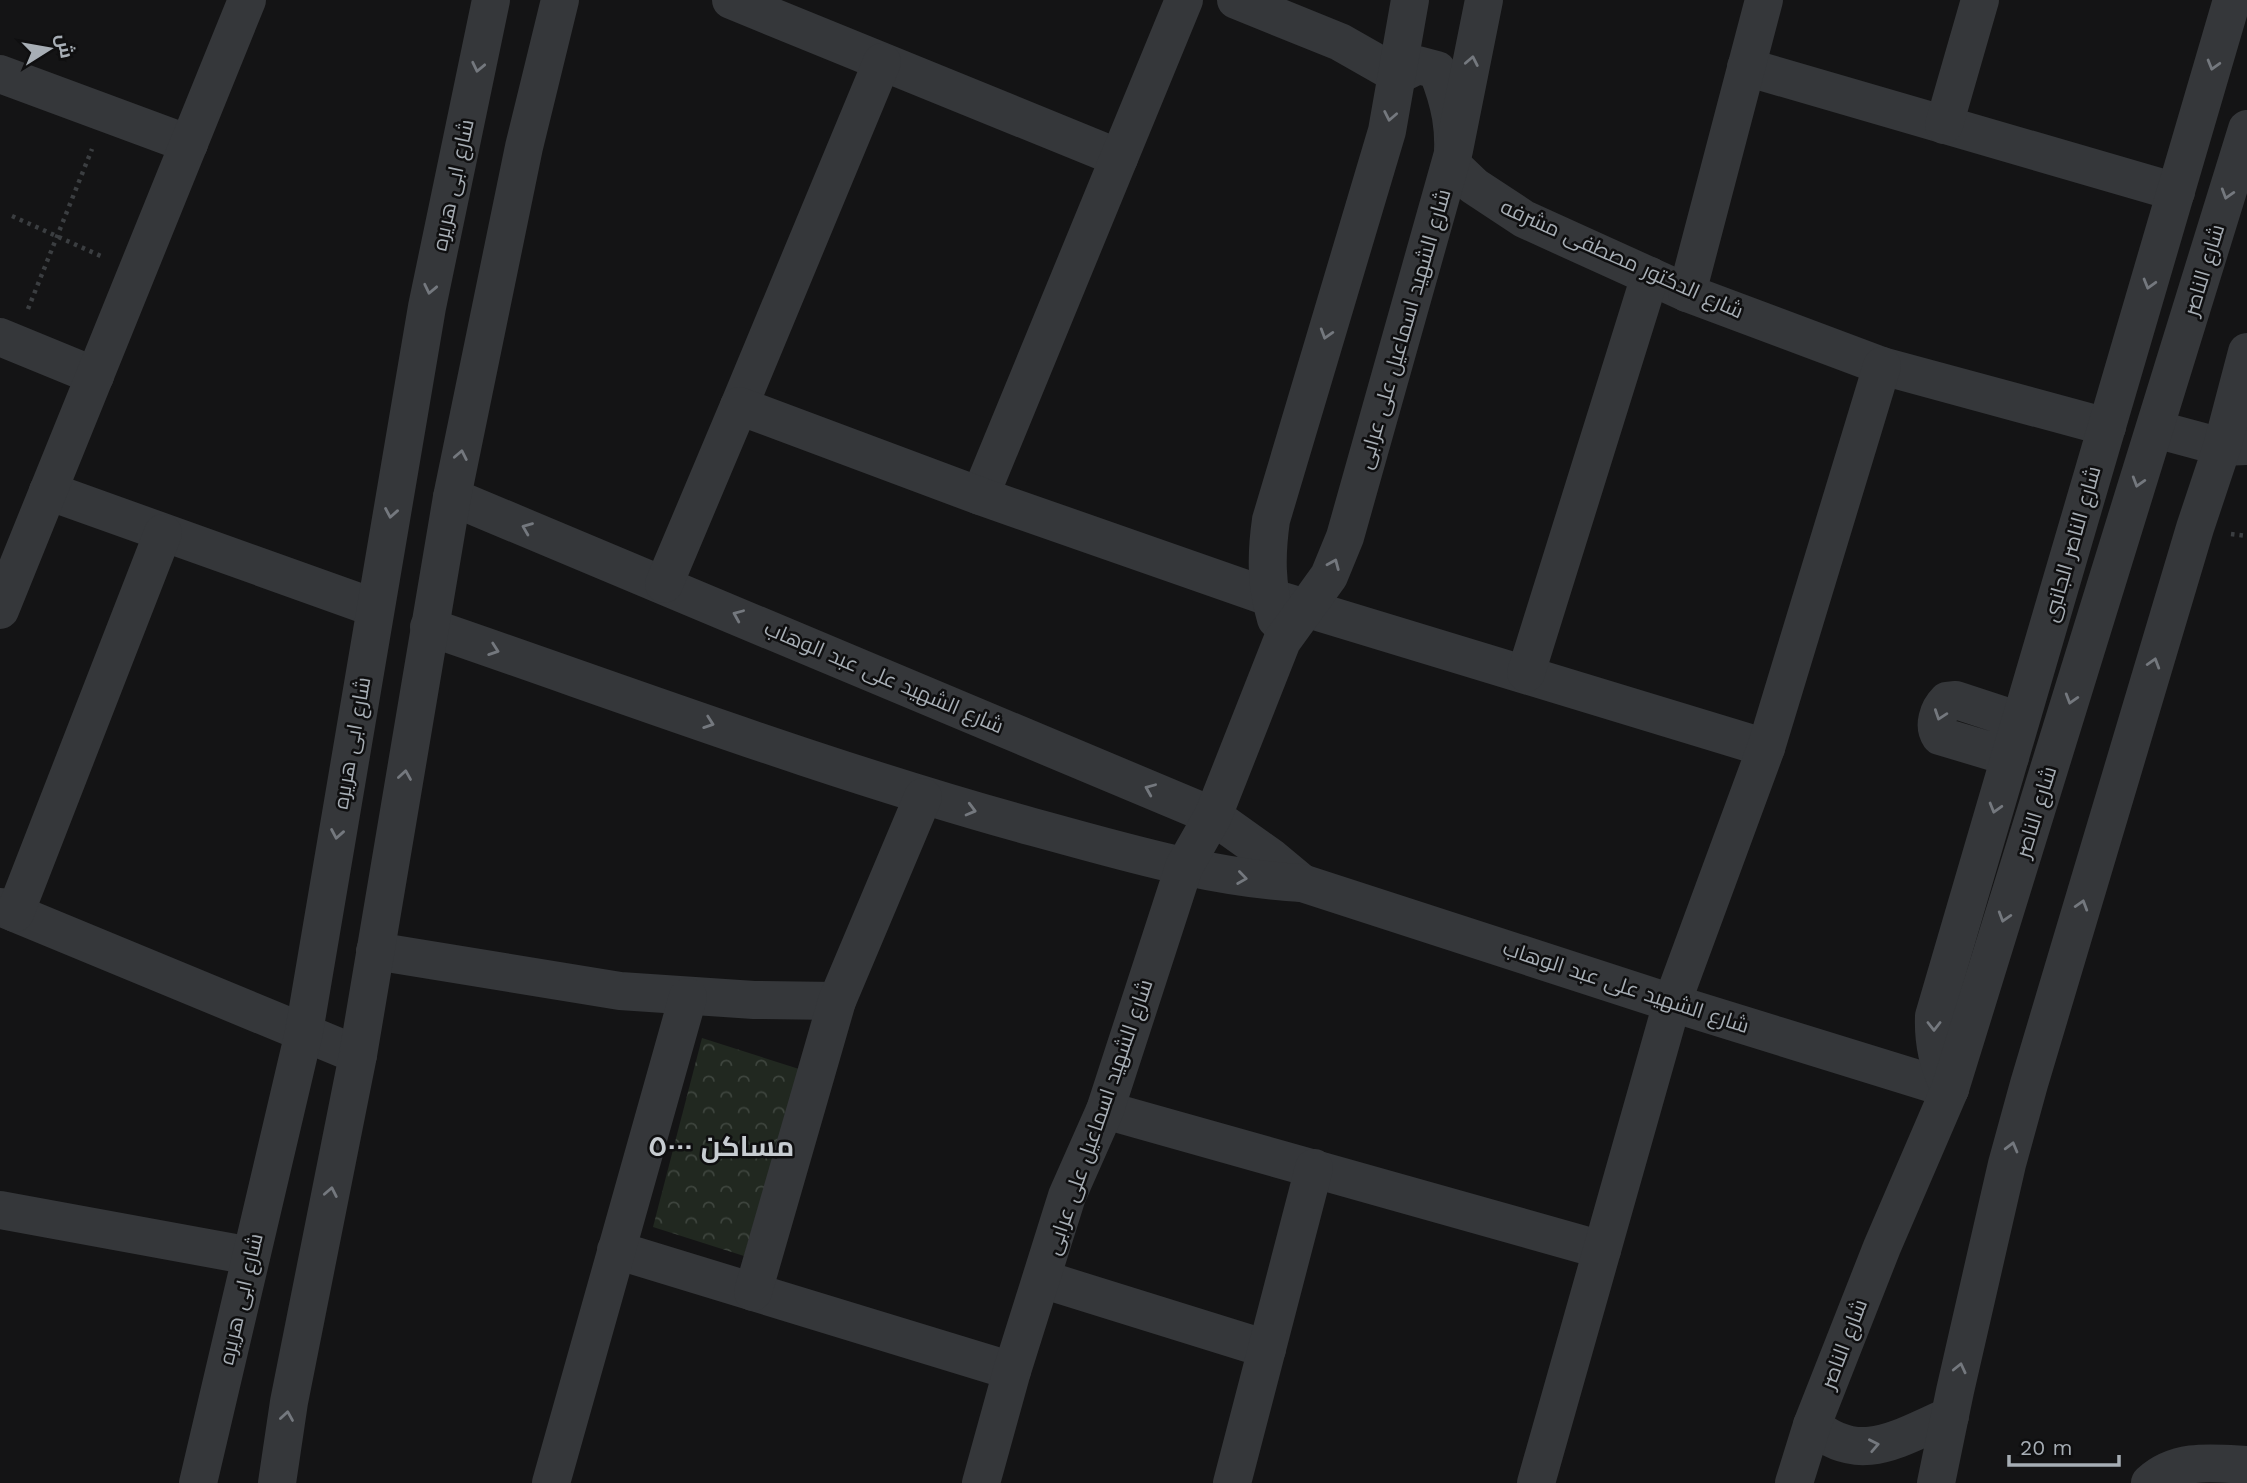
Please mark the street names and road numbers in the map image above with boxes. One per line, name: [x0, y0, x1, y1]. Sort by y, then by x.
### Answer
street label: شارع ابى هريره: [426, 117, 481, 253]
street label: شارع الشهيد اسماعيل على عرابى: [1352, 186, 1457, 472]
street label: شارع الدكتور مصطفى مشرفه: [1496, 194, 1748, 325]
street label: شارع الناصر: [2177, 221, 2231, 320]
street label: شارع الناصر الجانبى: [2037, 463, 2108, 625]
street label: شارع الشهيد على عبد الوهاب: [760, 615, 1008, 740]
street label: شارع ابى هريره: [328, 675, 377, 811]
street label: شارع الناصر: [2009, 763, 2063, 862]
street label: شارع الشهيد على عبد الوهاب: [1499, 935, 1752, 1040]
street label: شارع الشهيد اسماعيل على عرابى: [1040, 976, 1159, 1259]
street label: شارع ابى هريره: [213, 1231, 270, 1367]
street label: شارع الناصر: [1815, 1295, 1874, 1394]

